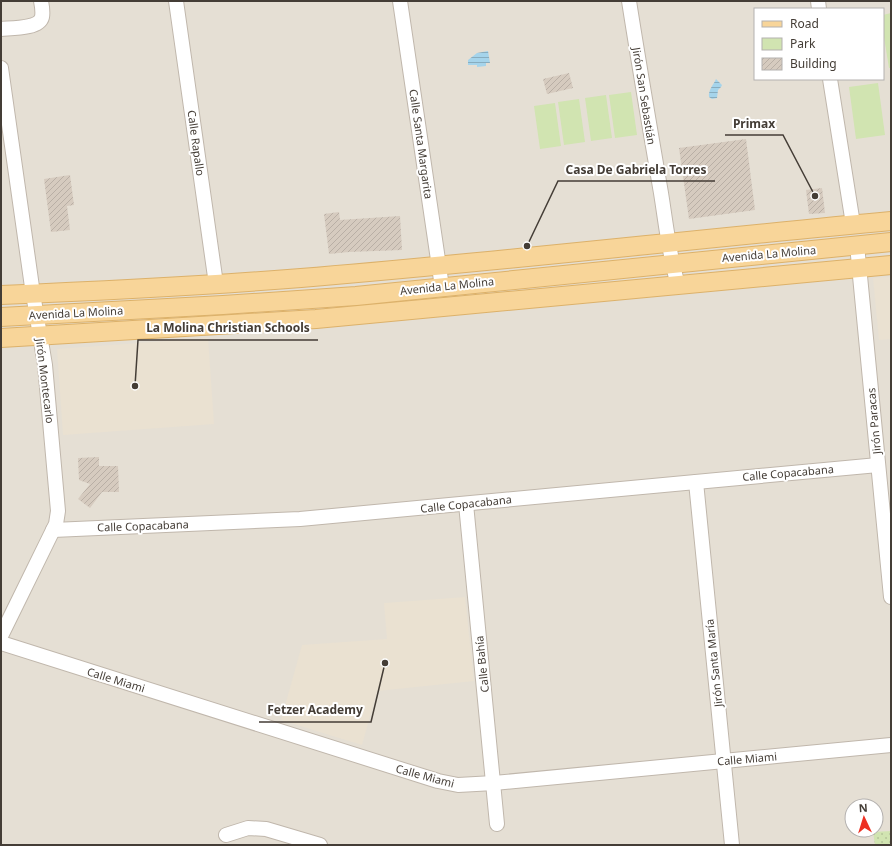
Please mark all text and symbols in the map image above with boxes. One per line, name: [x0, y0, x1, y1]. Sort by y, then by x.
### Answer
legend: [754, 8, 884, 80]
text: Road: [790, 15, 819, 32]
text: Park: [790, 35, 816, 52]
street label: Jirón San Sebastián: [629, 45, 660, 146]
text: Building: [790, 55, 837, 72]
street label: Calle Santa Margarita: [406, 88, 437, 200]
street label: Calle Rapallo: [184, 109, 209, 177]
callout: Primax: [725, 111, 783, 135]
text: Primax: [733, 115, 775, 132]
callout: Casa De Gabriela Torres: [558, 157, 715, 181]
text: Casa De Gabriela Torres: [565, 161, 707, 178]
street label: Avenida La Molina: [721, 242, 817, 265]
street label: Avenida La Molina: [399, 273, 495, 298]
street label: Avenida La Molina: [28, 303, 123, 322]
callout: La Molina Christian Schools: [138, 316, 318, 340]
text: La Molina Christian Schools: [146, 319, 310, 336]
street label: Jirón Montecarlo: [33, 337, 58, 425]
street label: Jirón Paracas: [863, 387, 884, 456]
street label: Calle Copacabana: [742, 461, 834, 484]
street label: Calle Copacabana: [420, 491, 512, 516]
street label: Calle Copacabana: [97, 516, 189, 535]
street label: Jirón Santa María: [701, 618, 726, 709]
street label: Calle Bahía: [471, 635, 492, 693]
street label: Calle Miami: [85, 664, 147, 695]
callout: Fetzer Academy: [259, 698, 371, 722]
text: Fetzer Academy: [267, 701, 363, 718]
street label: Calle Miami: [716, 748, 777, 769]
street label: Calle Miami: [394, 761, 456, 791]
north arrow: [844, 798, 884, 838]
text: N: [858, 800, 868, 815]

